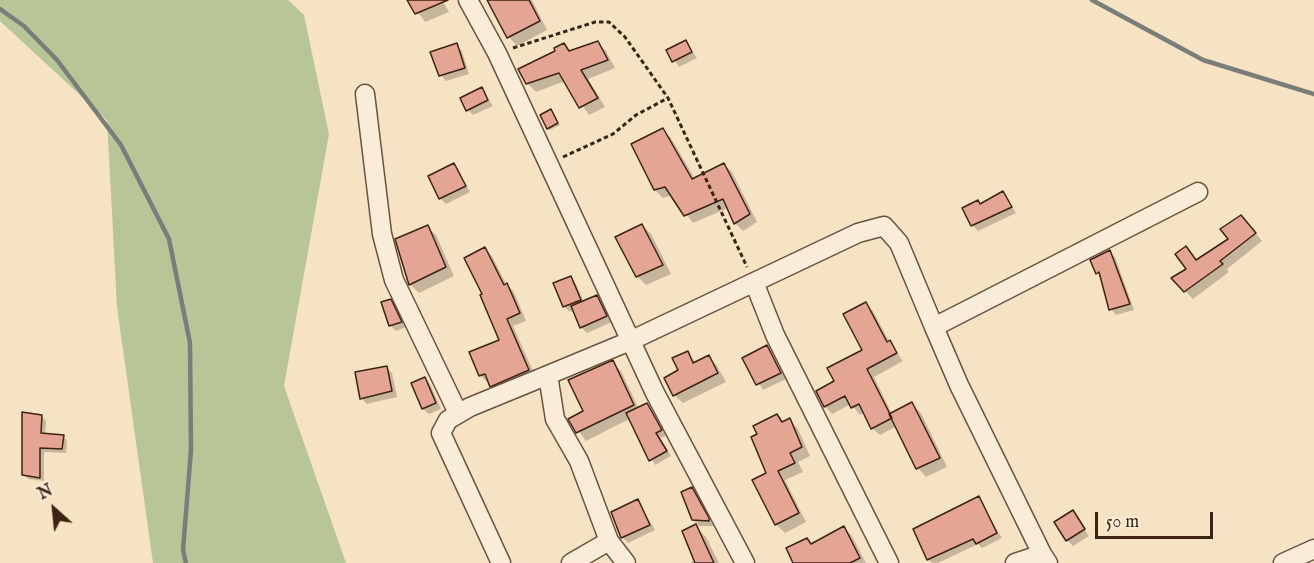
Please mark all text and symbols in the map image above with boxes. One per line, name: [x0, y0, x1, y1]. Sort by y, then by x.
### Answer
north arrow: [24, 479, 84, 539]
text: N: [35, 481, 57, 505]
scale bar: [1098, 500, 1216, 538]
text: 50 m: [1106, 511, 1139, 534]

